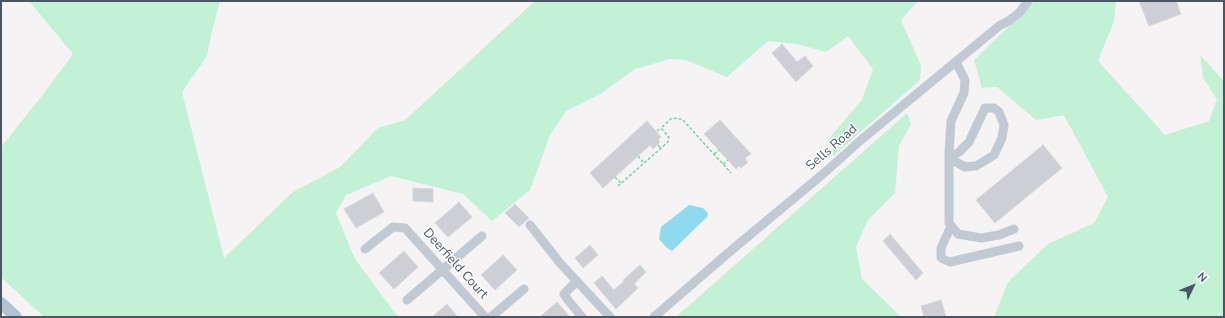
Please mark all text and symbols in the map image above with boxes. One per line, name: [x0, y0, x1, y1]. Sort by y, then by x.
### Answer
street label: Sells Road: [803, 122, 861, 174]
street label: Deerfield Court: [419, 225, 491, 303]
north arrow: [1173, 266, 1213, 306]
text: N: [1194, 269, 1210, 286]

